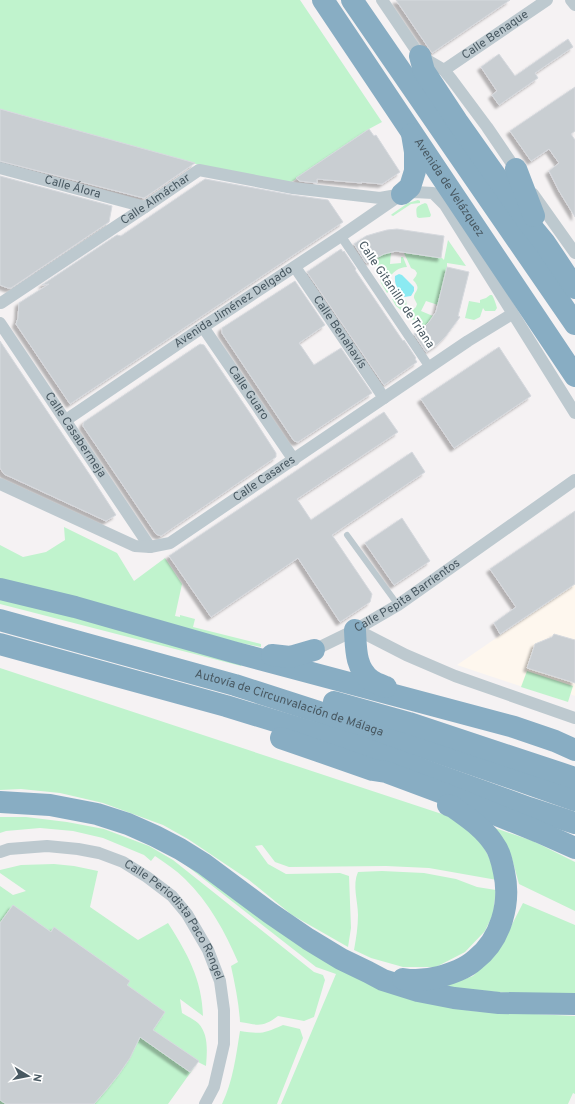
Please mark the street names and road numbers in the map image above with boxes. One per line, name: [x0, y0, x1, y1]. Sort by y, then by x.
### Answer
street label: Calle Benaque: [459, 7, 532, 64]
street label: Avenida de Velázquez: [410, 135, 488, 240]
street label: Calle Almáchar: [118, 170, 194, 229]
street label: Calle Álora: [42, 172, 102, 203]
street label: Calle Gitanillo de Triana: [354, 238, 438, 352]
street label: Avenida Jiménez Delgado: [171, 262, 296, 352]
street label: Calle Benahavís: [309, 293, 370, 372]
street label: Calle Guaro: [224, 363, 273, 424]
street label: Calle Casabermeja: [41, 389, 110, 481]
street label: Calle Casares: [230, 452, 299, 506]
street label: Calle Pepita Barrientos: [351, 555, 464, 637]
street label: Autovía de Circunvalación de Málaga: [193, 666, 386, 741]
street label: Calle Periodista Paco Rengel: [121, 856, 227, 982]

